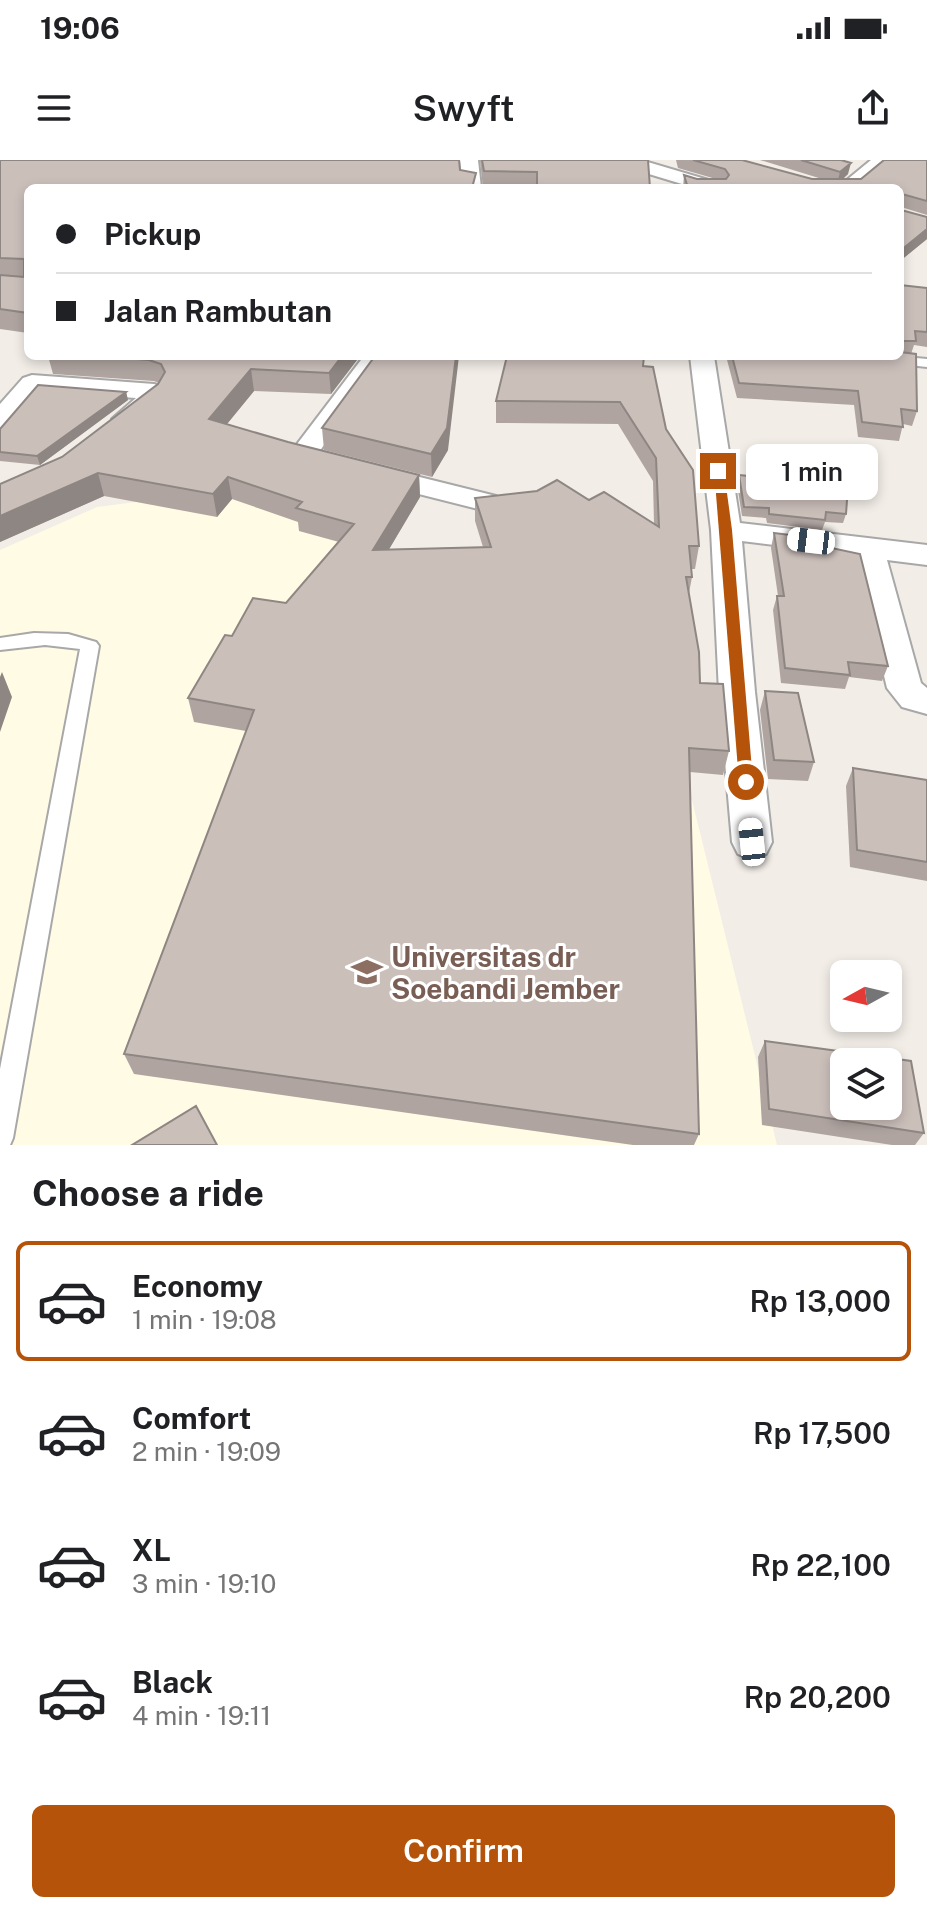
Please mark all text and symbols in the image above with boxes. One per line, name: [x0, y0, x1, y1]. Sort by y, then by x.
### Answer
text: 19:06: [40, 10, 120, 46]
icon: menu: [32, 86, 76, 130]
icon: share: [851, 86, 895, 130]
text: Swyft: [413, 87, 514, 129]
text: Pickup: [104, 216, 201, 252]
text: Jalan Rambutan: [104, 293, 332, 329]
callout: 1 min: [746, 443, 878, 499]
route end: [700, 453, 736, 489]
text: 1 min: [781, 456, 843, 487]
car: [786, 526, 836, 556]
route start: [728, 764, 764, 800]
car: [738, 817, 766, 867]
place label: Universitas dr Soebandi Jember: [391, 940, 620, 1005]
school or university icon: Universitas dr Soebandi Jember: [350, 955, 384, 989]
north arrow: [830, 960, 902, 1032]
map controls: [830, 960, 902, 1120]
button: layers: [830, 1048, 902, 1120]
text: Choose a ride: [32, 1172, 264, 1214]
icon: car: [36, 1265, 108, 1337]
text: Economy: [132, 1268, 263, 1304]
text: Rp 13,000: [749, 1283, 891, 1319]
text: 1 min · 19:08: [132, 1304, 277, 1335]
icon: car: [36, 1397, 108, 1469]
text: Comfort: [132, 1400, 251, 1436]
text: Rp 17,500: [753, 1415, 891, 1451]
text: 2 min · 19:09: [132, 1436, 281, 1467]
icon: car: [36, 1529, 108, 1601]
text: XL: [132, 1532, 171, 1568]
text: Rp 22,100: [751, 1547, 891, 1583]
text: 3 min · 19:10: [132, 1568, 276, 1599]
icon: car: [36, 1661, 108, 1733]
text: Black: [132, 1664, 213, 1700]
text: Rp 20,200: [744, 1679, 891, 1715]
text: 4 min · 19:11: [132, 1700, 271, 1731]
button: Confirm: [32, 1805, 895, 1897]

